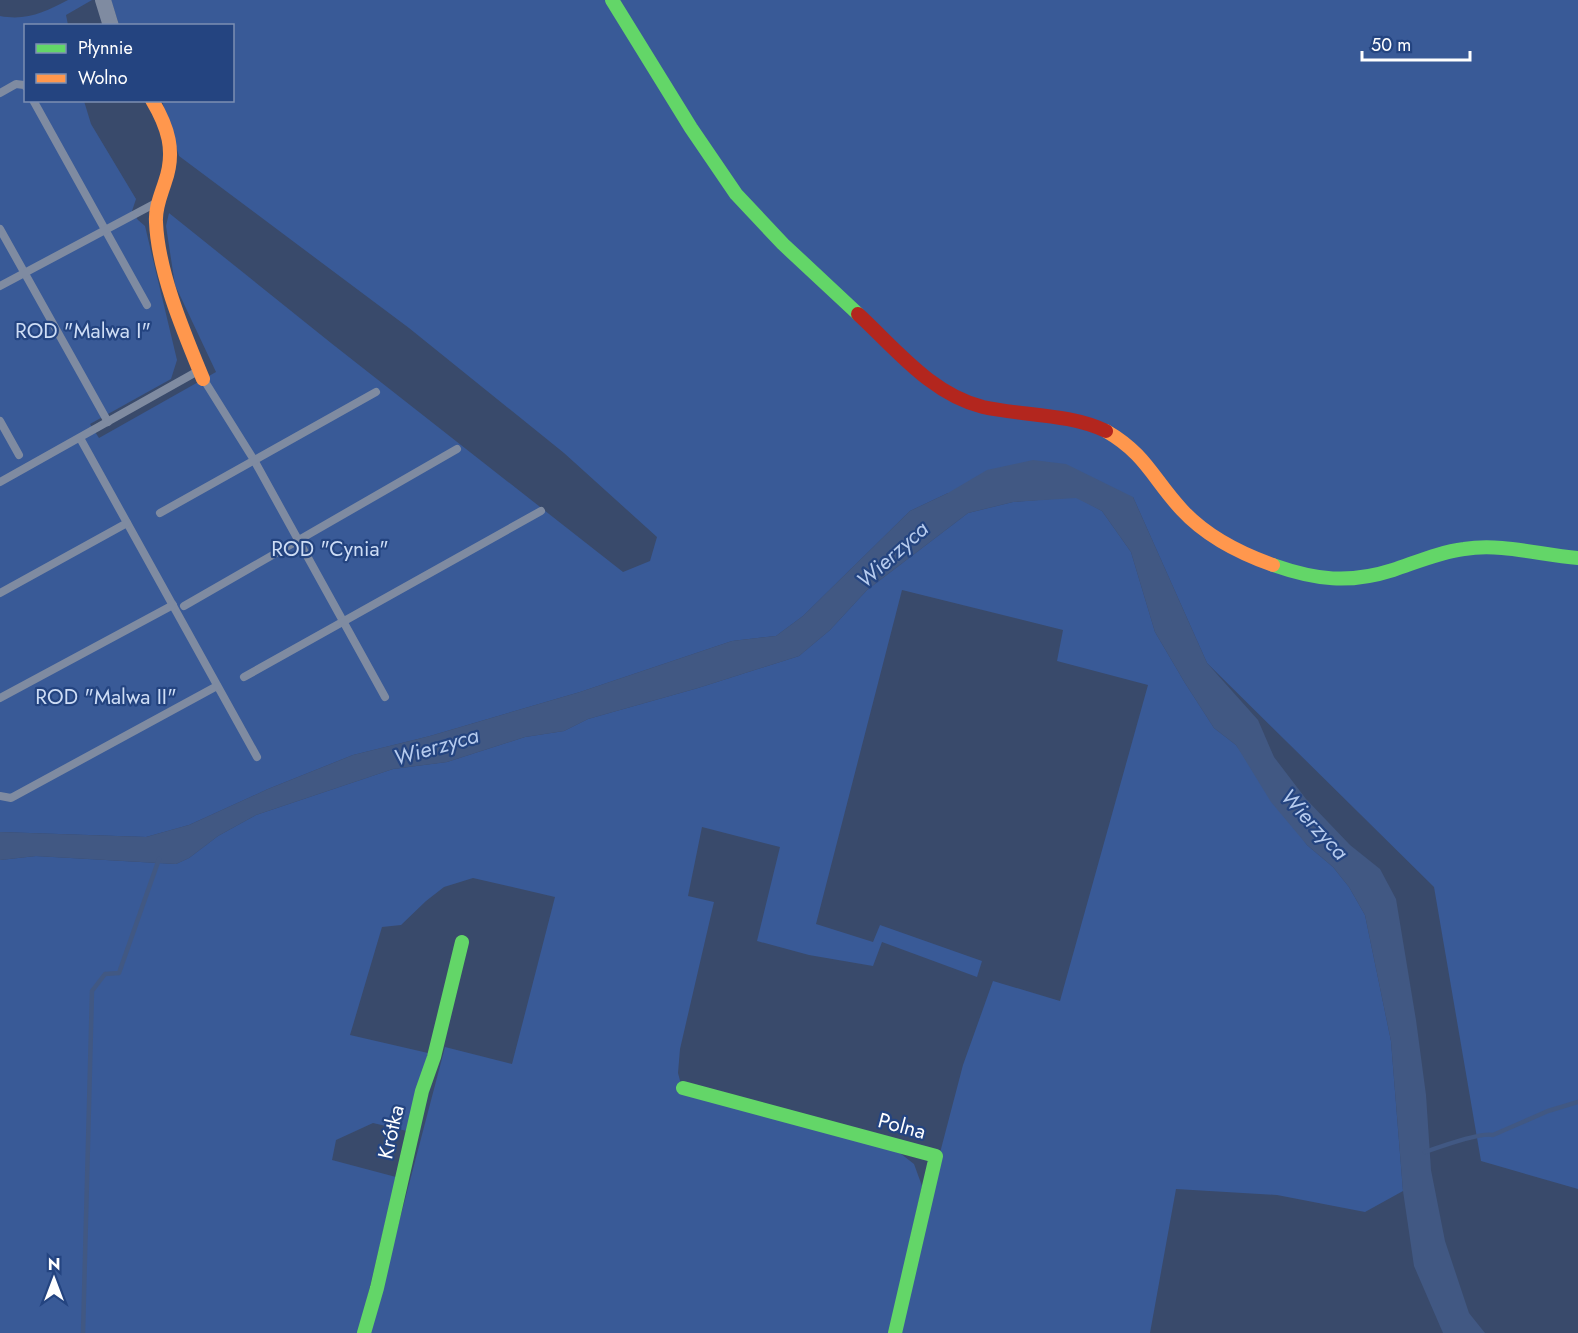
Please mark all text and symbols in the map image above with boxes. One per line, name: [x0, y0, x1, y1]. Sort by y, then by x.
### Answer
legend: [24, 24, 234, 102]
scale bar: [1362, 24, 1470, 62]
text: 50 m: [1371, 32, 1411, 58]
text: Płynnie: [78, 35, 133, 61]
text: Wolno: [78, 65, 128, 91]
park label: ROD "Malwa I": [15, 316, 151, 346]
water label: Wierzyca: [849, 513, 935, 595]
park label: ROD "Cynia": [271, 534, 389, 564]
park label: ROD "Malwa II": [35, 682, 177, 712]
water label: Wierzyca: [390, 719, 482, 773]
water label: Wierzyca: [1274, 781, 1356, 867]
street label: Krótka: [370, 1102, 412, 1162]
street label: Polna: [875, 1105, 929, 1147]
north arrow: [24, 1249, 84, 1309]
text: N: [48, 1253, 60, 1276]

